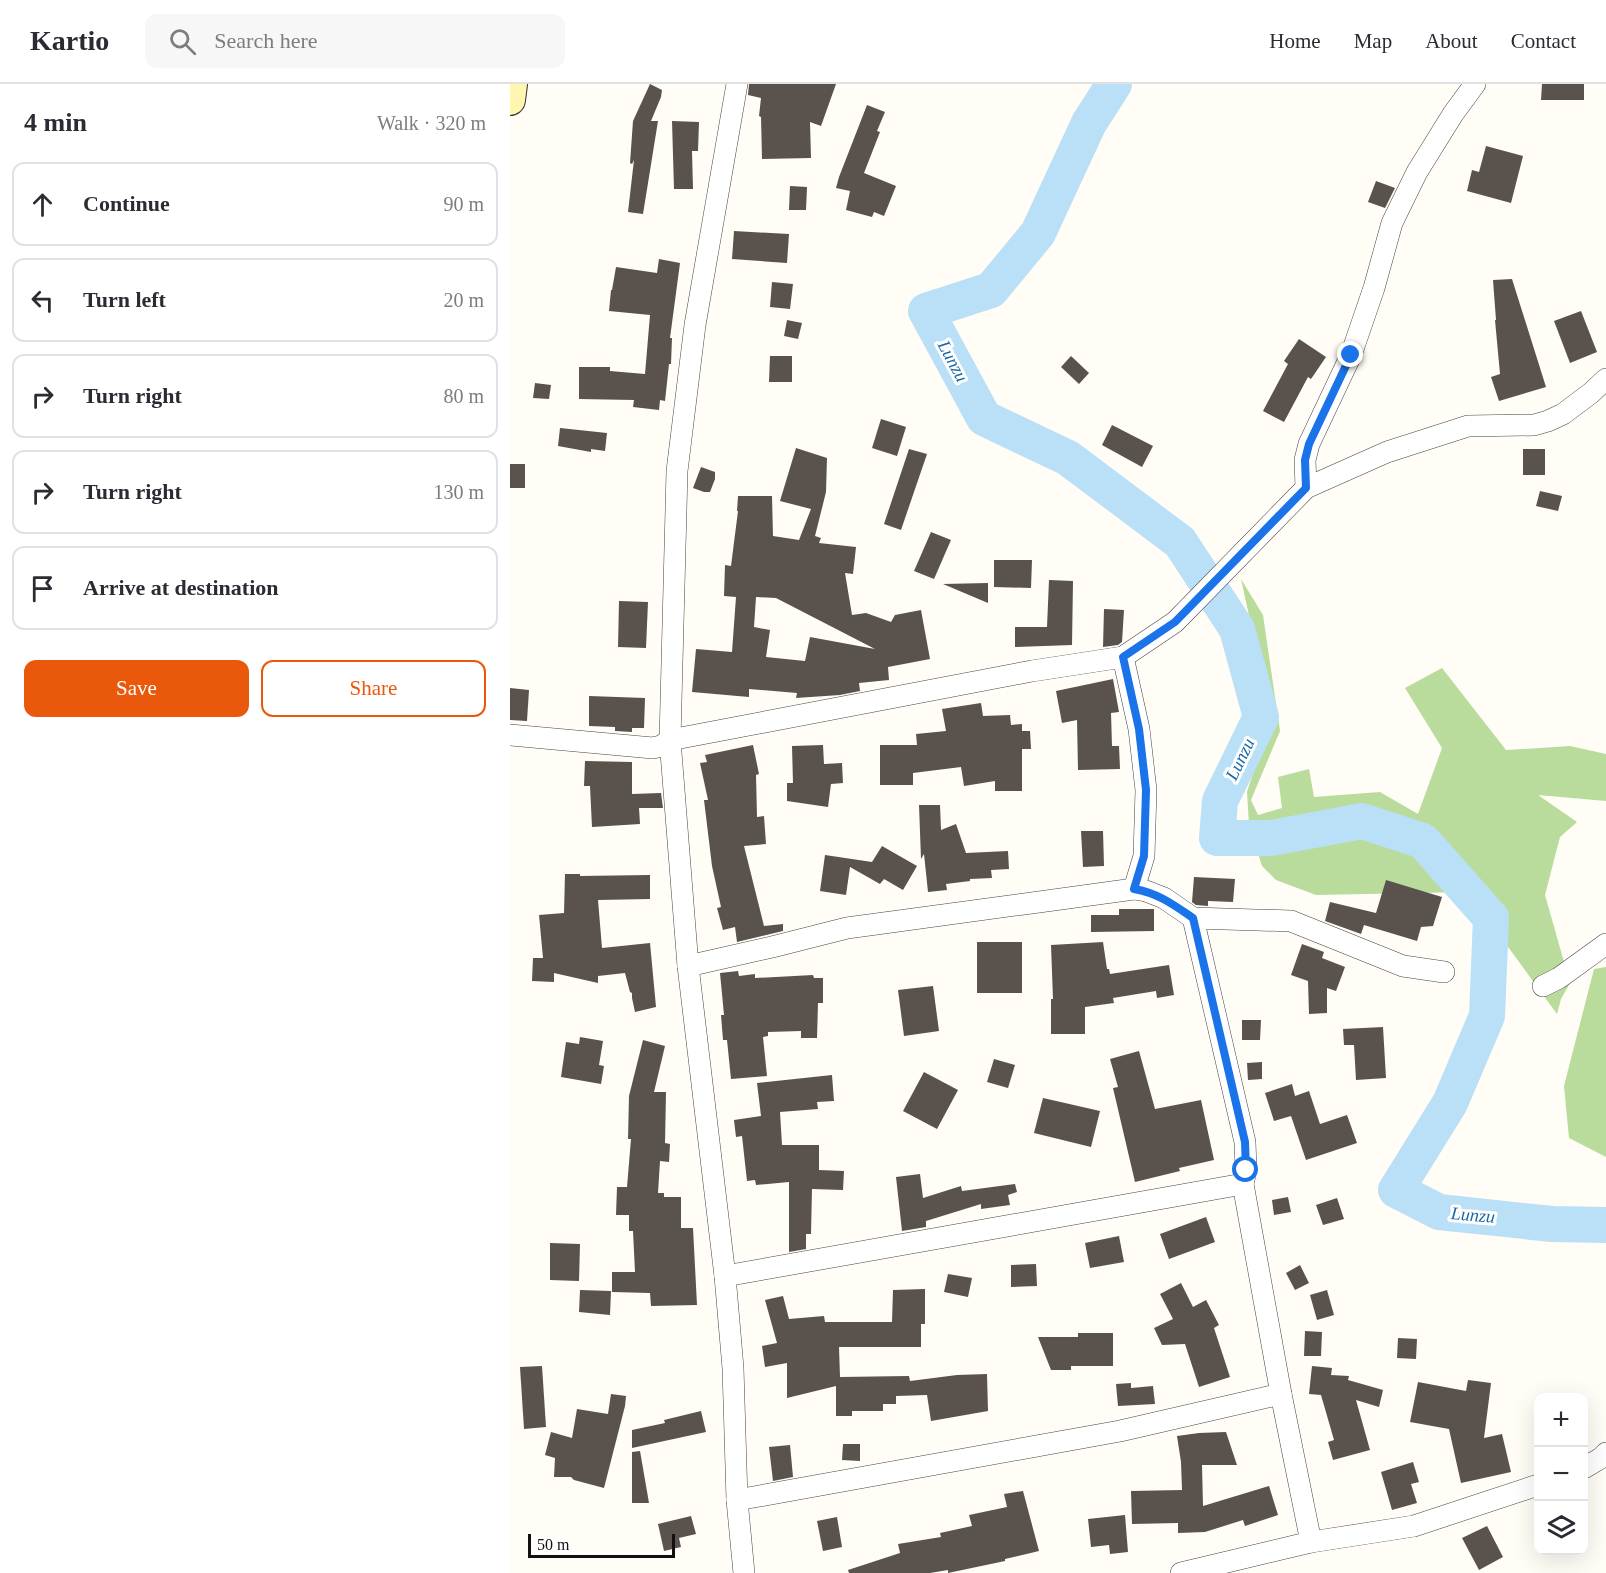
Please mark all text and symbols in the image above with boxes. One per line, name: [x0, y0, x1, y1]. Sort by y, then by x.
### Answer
search box: [145, 14, 565, 68]
text: Kartio: [30, 25, 109, 56]
icon: search: [166, 25, 199, 58]
text: Search here: [214, 28, 318, 53]
text: Home: [1269, 29, 1321, 53]
text: Map: [1354, 29, 1392, 53]
text: About: [1425, 29, 1478, 53]
text: Contact: [1511, 29, 1576, 53]
text: 4 min: [24, 108, 87, 137]
text: Walk · 320 m: [377, 112, 486, 134]
icon: ahead: [26, 188, 59, 221]
text: Continue: [83, 191, 170, 216]
text: 90 m: [443, 193, 484, 215]
icon: left: [26, 284, 59, 317]
text: Turn left: [83, 287, 166, 312]
text: 20 m: [443, 289, 484, 311]
water label: Lunzu: [933, 336, 972, 385]
route end: [1337, 341, 1363, 367]
icon: right: [26, 380, 59, 413]
text: Turn right: [83, 383, 182, 408]
text: 80 m: [443, 385, 484, 407]
icon: right: [26, 476, 59, 509]
text: Turn right: [83, 479, 182, 504]
text: 130 m: [433, 481, 484, 503]
icon: arrive: [26, 572, 59, 605]
text: Arrive at destination: [83, 575, 279, 600]
button: Save: [24, 660, 249, 717]
button: Share: [261, 660, 486, 717]
water label: Lunzu: [1221, 735, 1259, 784]
route start: [1232, 1156, 1258, 1182]
water label: Lunzu: [1449, 1203, 1496, 1227]
map controls: [1534, 1393, 1588, 1555]
button: +: [1534, 1393, 1588, 1447]
button: −: [1534, 1447, 1588, 1501]
button: layers: [1534, 1501, 1588, 1555]
scale bar: [528, 1531, 675, 1558]
text: 50 m: [537, 1536, 569, 1553]

